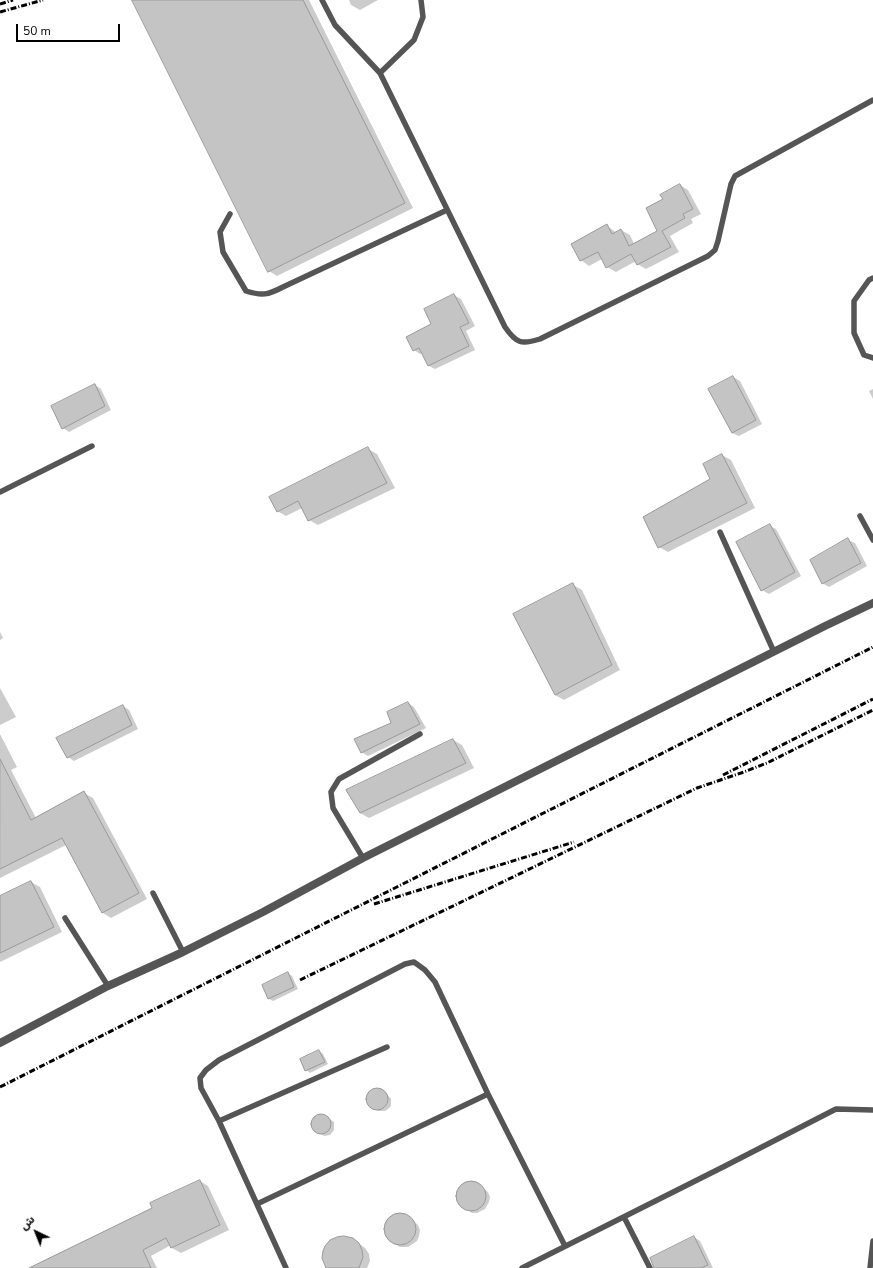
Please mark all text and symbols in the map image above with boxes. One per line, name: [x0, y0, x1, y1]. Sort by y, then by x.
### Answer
scale bar: [18, 16, 122, 42]
text: 50 m: [23, 23, 51, 39]
north arrow: [16, 1212, 56, 1252]
text: ش: [17, 1212, 38, 1233]

